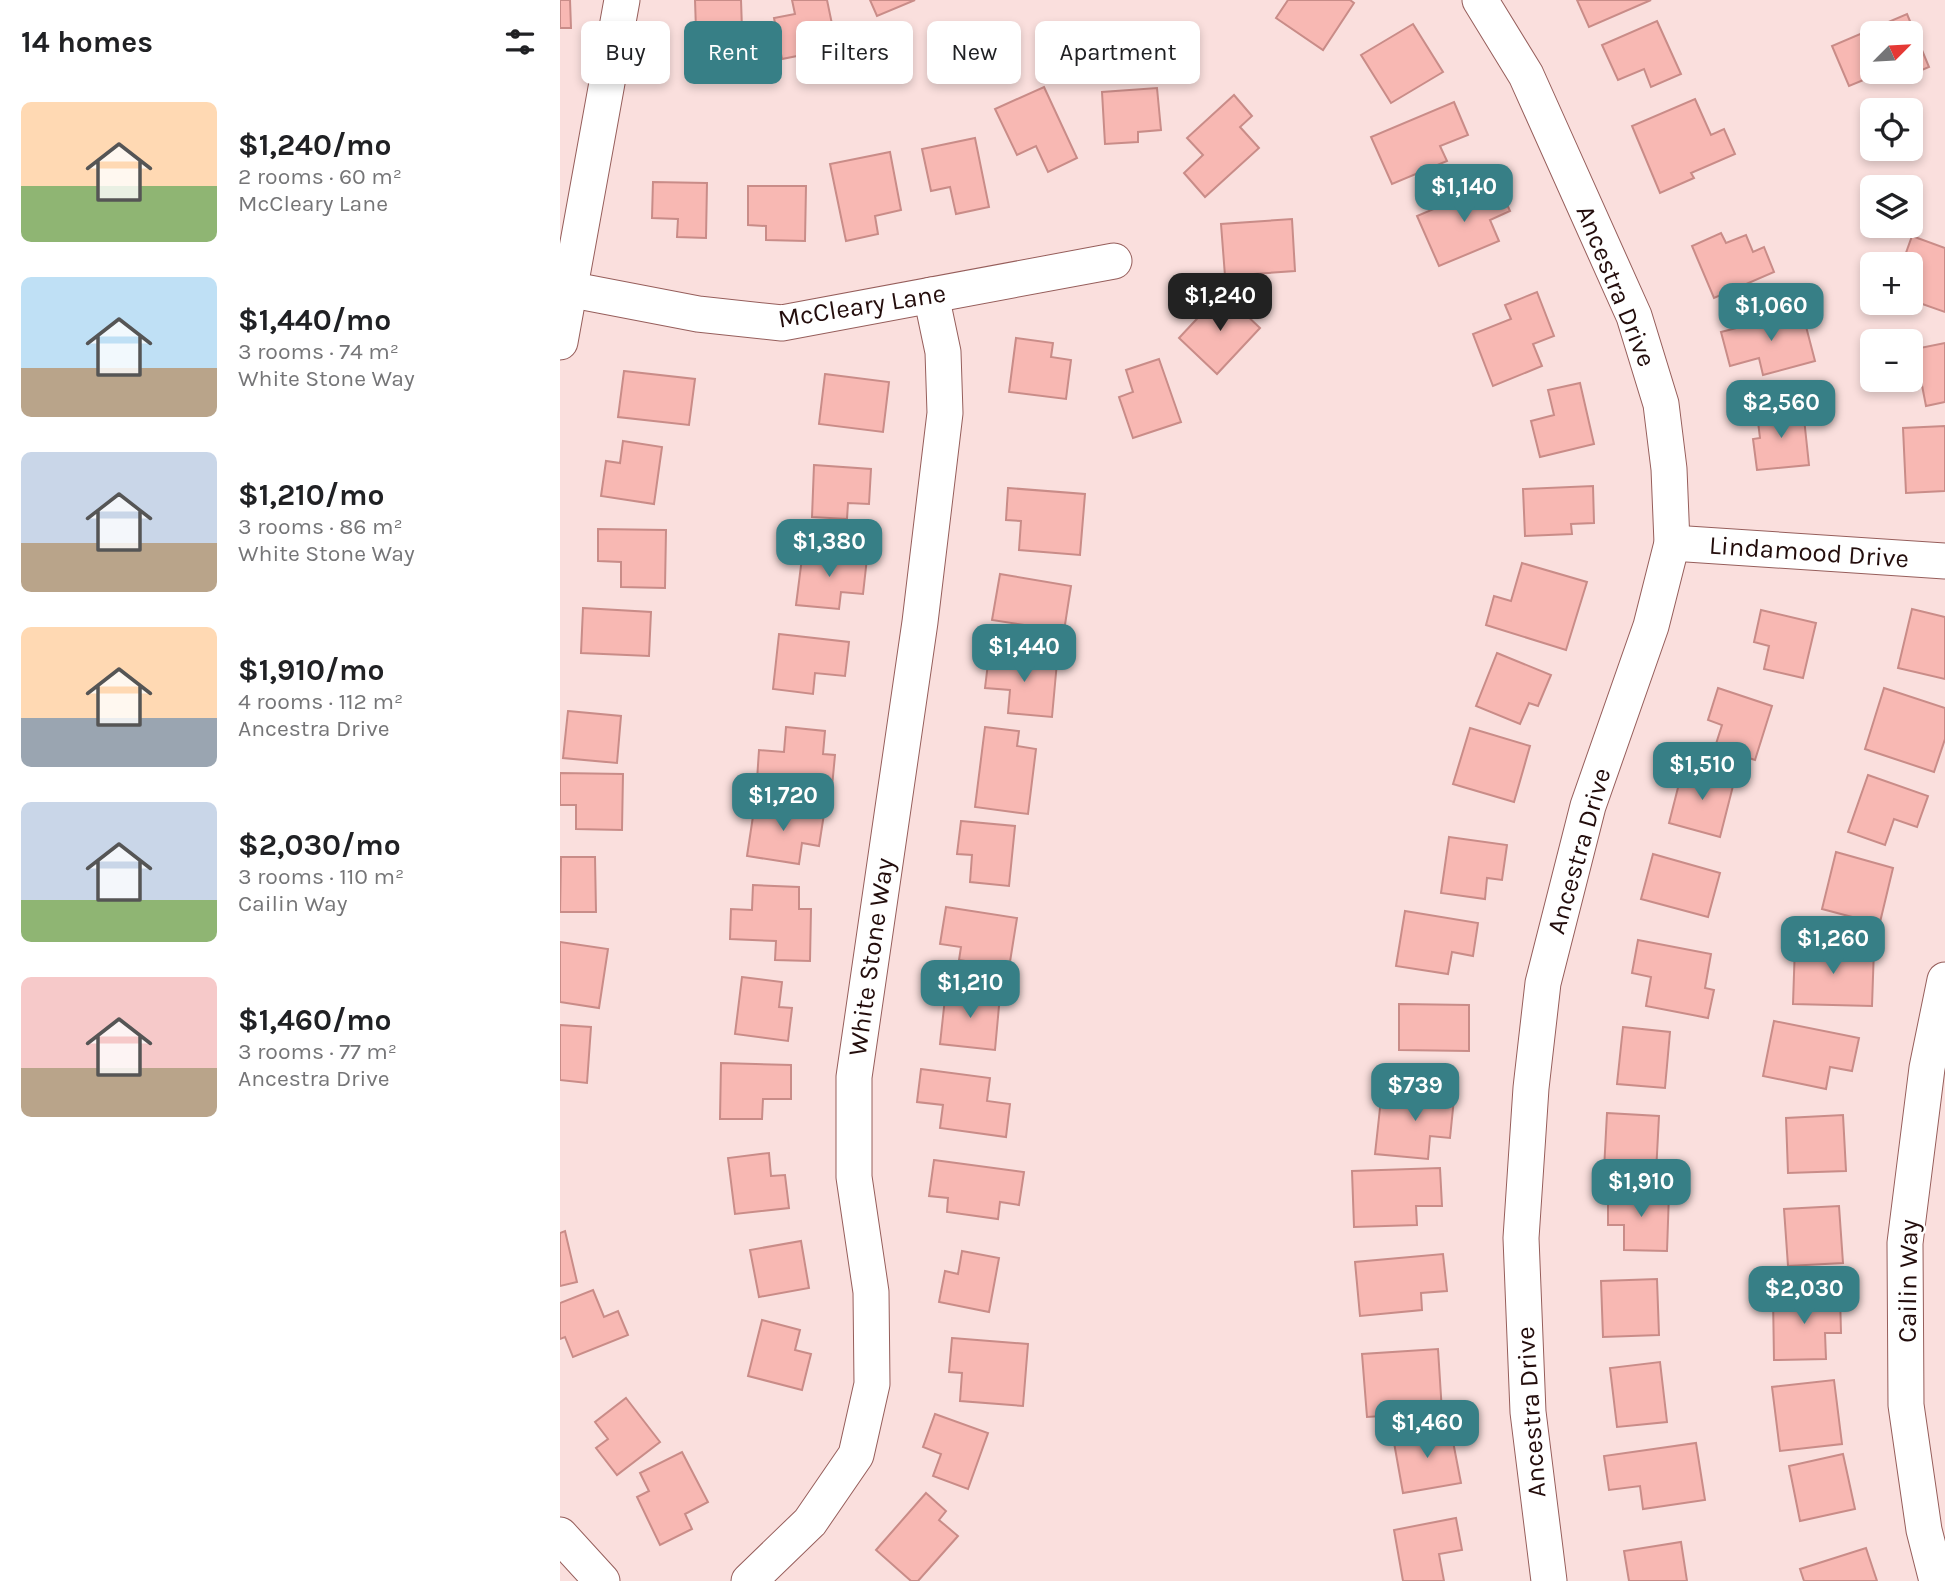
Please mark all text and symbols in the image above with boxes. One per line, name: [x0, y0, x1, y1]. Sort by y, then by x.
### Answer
chip: Buy: [581, 21, 670, 84]
chip: Rent: [684, 21, 782, 84]
chip: Filters: [796, 21, 913, 84]
chip: New: [927, 21, 1021, 84]
chip: Apartment: [1035, 21, 1200, 84]
north arrow: [1860, 21, 1923, 84]
map controls: [1860, 21, 1923, 392]
icon: filters: [501, 23, 539, 61]
text: 14 homes: [21, 24, 153, 60]
button: locate: [1860, 98, 1923, 161]
text: $1,240/mo: [238, 127, 392, 163]
icon: home: [77, 130, 161, 214]
text: 2 rooms · 60 m²: [238, 163, 402, 190]
pin: $1,140: [1407, 164, 1521, 224]
text: $1,140: [1431, 173, 1497, 200]
button: layers: [1860, 175, 1923, 238]
text: McCleary Lane: [238, 190, 388, 217]
street label: Ancestra Drive: [1570, 201, 1662, 371]
button: +: [1860, 252, 1923, 315]
pin: $1,240: [1163, 274, 1277, 333]
street label: McCleary Lane: [776, 277, 948, 335]
text: $1,240: [1184, 282, 1256, 309]
pin: $1,060: [1714, 284, 1828, 343]
text: $1,060: [1735, 292, 1807, 319]
text: $1,440/mo: [238, 302, 391, 338]
icon: home: [77, 305, 161, 389]
button: −: [1860, 329, 1923, 392]
text: 3 rooms · 74 m²: [238, 338, 399, 365]
text: White Stone Way: [238, 365, 415, 392]
pin: $2,560: [1724, 380, 1838, 440]
text: $2,560: [1742, 389, 1820, 416]
text: $1,210/mo: [238, 477, 384, 513]
icon: home: [77, 480, 161, 564]
text: 3 rooms · 86 m²: [238, 513, 403, 540]
pin: $1,380: [772, 520, 886, 579]
text: $1,380: [792, 528, 866, 555]
street label: Lindamood Drive: [1708, 530, 1910, 574]
text: White Stone Way: [238, 540, 415, 567]
pin: $1,440: [967, 624, 1081, 684]
text: $1,440: [988, 633, 1060, 660]
text: $1,910/mo: [238, 652, 385, 688]
icon: home: [77, 655, 161, 739]
text: 4 rooms · 112 m²: [238, 688, 403, 715]
text: Ancestra Drive: [238, 715, 390, 742]
pin: $1,510: [1645, 742, 1759, 802]
text: $1,510: [1669, 751, 1735, 778]
street label: Ancestra Drive: [1540, 764, 1618, 938]
pin: $1,720: [726, 774, 840, 833]
text: $1,720: [748, 782, 818, 809]
text: $2,030/mo: [238, 827, 401, 863]
icon: home: [77, 830, 161, 914]
street label: White Stone Way: [842, 856, 900, 1058]
text: 3 rooms · 110 m²: [238, 863, 404, 890]
text: Cailin Way: [238, 890, 347, 917]
pin: $1,260: [1776, 916, 1890, 976]
text: $1,260: [1797, 925, 1869, 952]
pin: $1,210: [913, 960, 1027, 1020]
text: $1,210: [937, 969, 1003, 996]
text: $1,460/mo: [238, 1002, 392, 1038]
icon: home: [77, 1005, 161, 1089]
text: 3 rooms · 77 m²: [238, 1038, 397, 1065]
pin: $739: [1374, 1064, 1456, 1123]
text: Ancestra Drive: [238, 1065, 390, 1092]
text: $739: [1387, 1072, 1443, 1099]
pin: $1,910: [1584, 1160, 1698, 1219]
text: $1,910: [1608, 1168, 1674, 1195]
street label: Cailin Way: [1891, 1219, 1925, 1343]
pin: $2,030: [1747, 1266, 1861, 1326]
text: $2,030: [1765, 1275, 1843, 1302]
street label: Ancestra Drive: [1510, 1325, 1552, 1499]
pin: $1,460: [1370, 1400, 1484, 1460]
text: $1,460: [1391, 1409, 1463, 1436]

